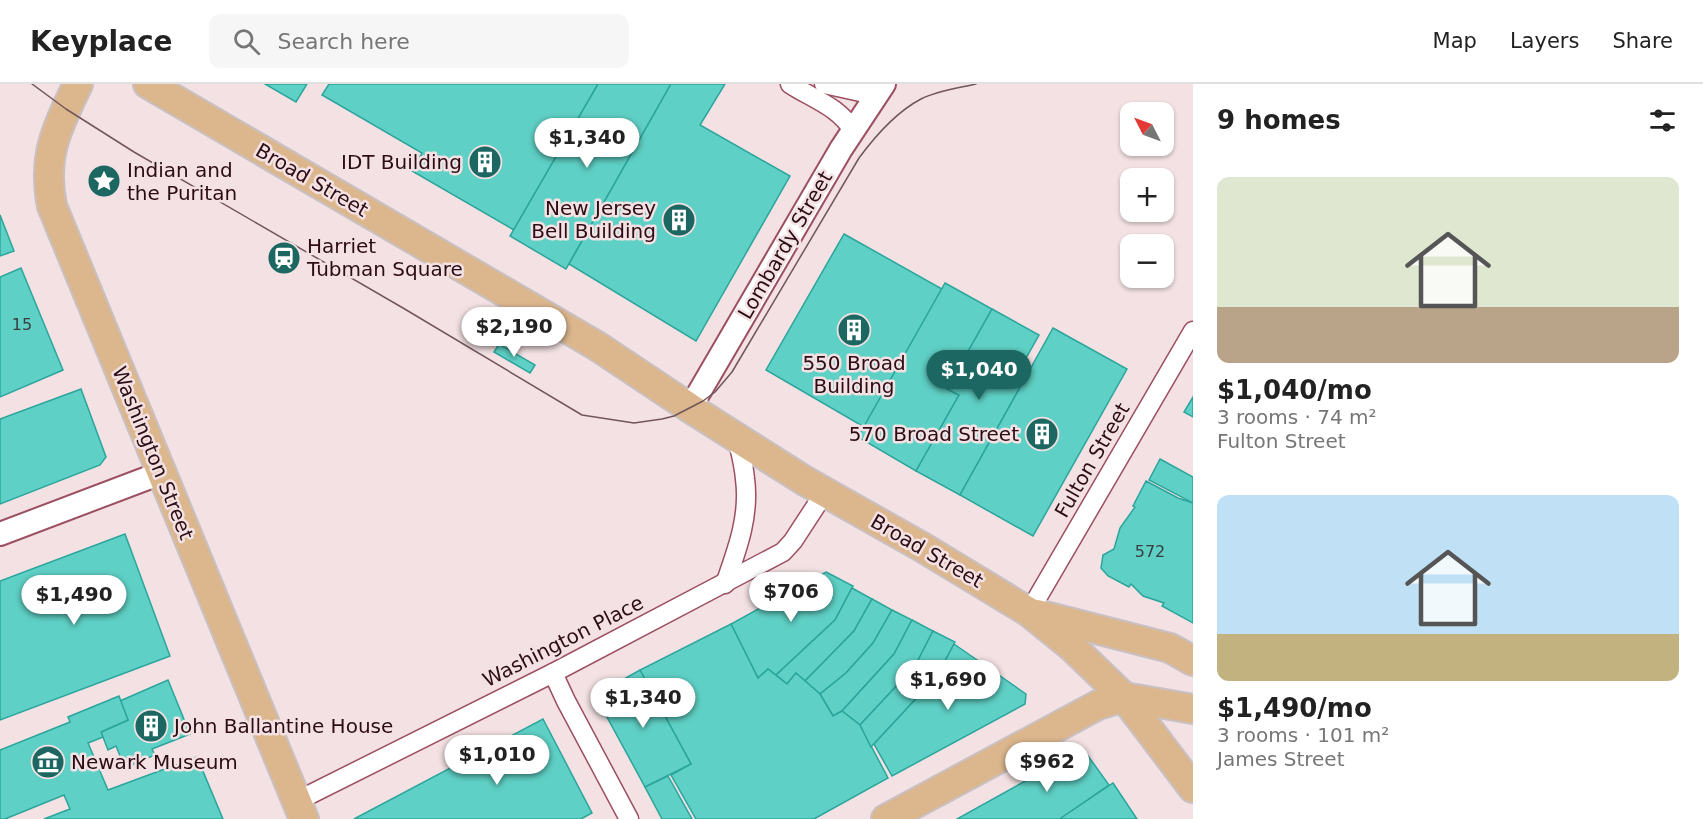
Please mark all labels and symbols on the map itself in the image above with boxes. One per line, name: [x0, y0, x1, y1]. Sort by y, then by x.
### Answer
north arrow: [1120, 102, 1174, 156]
pin: $1,340: [538, 118, 636, 169]
street label: Broad Street: [252, 138, 373, 222]
building icon: IDT Building: [467, 144, 503, 180]
place label: IDT Building: [341, 150, 462, 174]
place label: Indian and the Puritan: [127, 158, 237, 205]
place icon: Indian and the Puritan: [86, 163, 122, 199]
street label: Lombardy Street: [733, 167, 837, 323]
place label: New Jersey Bell Building: [531, 196, 656, 243]
building icon: New Jersey Bell Building: [661, 202, 697, 238]
place label: Harriet Tubman Square: [306, 234, 463, 281]
station icon: Harriet Tubman Square: [266, 240, 302, 276]
pin: $2,190: [465, 307, 563, 358]
building icon: 550 Broad Building: [836, 312, 872, 348]
house number: 15: [12, 315, 32, 334]
pin: $1,040: [930, 350, 1028, 401]
place label: 550 Broad Building: [802, 351, 906, 398]
street label: Washington Street: [107, 363, 199, 543]
street label: Fulton Street: [1049, 398, 1135, 522]
building icon: 570 Broad Street: [1024, 416, 1060, 452]
place label: 570 Broad Street: [849, 422, 1019, 446]
street label: Broad Street: [867, 509, 988, 593]
house number: 572: [1135, 542, 1165, 561]
pin: $706: [755, 572, 827, 623]
pin: $1,490: [25, 575, 123, 626]
street label: Washington Place: [479, 590, 647, 692]
pin: $1,690: [899, 660, 997, 711]
pin: $1,340: [594, 678, 692, 729]
building icon: John Ballantine House: [133, 708, 169, 744]
place label: John Ballantine House: [172, 714, 393, 738]
pin: $1,010: [448, 735, 546, 786]
pin: $962: [1011, 742, 1083, 793]
museum icon: Newark Museum: [30, 744, 66, 780]
place label: Newark Museum: [71, 750, 238, 774]

